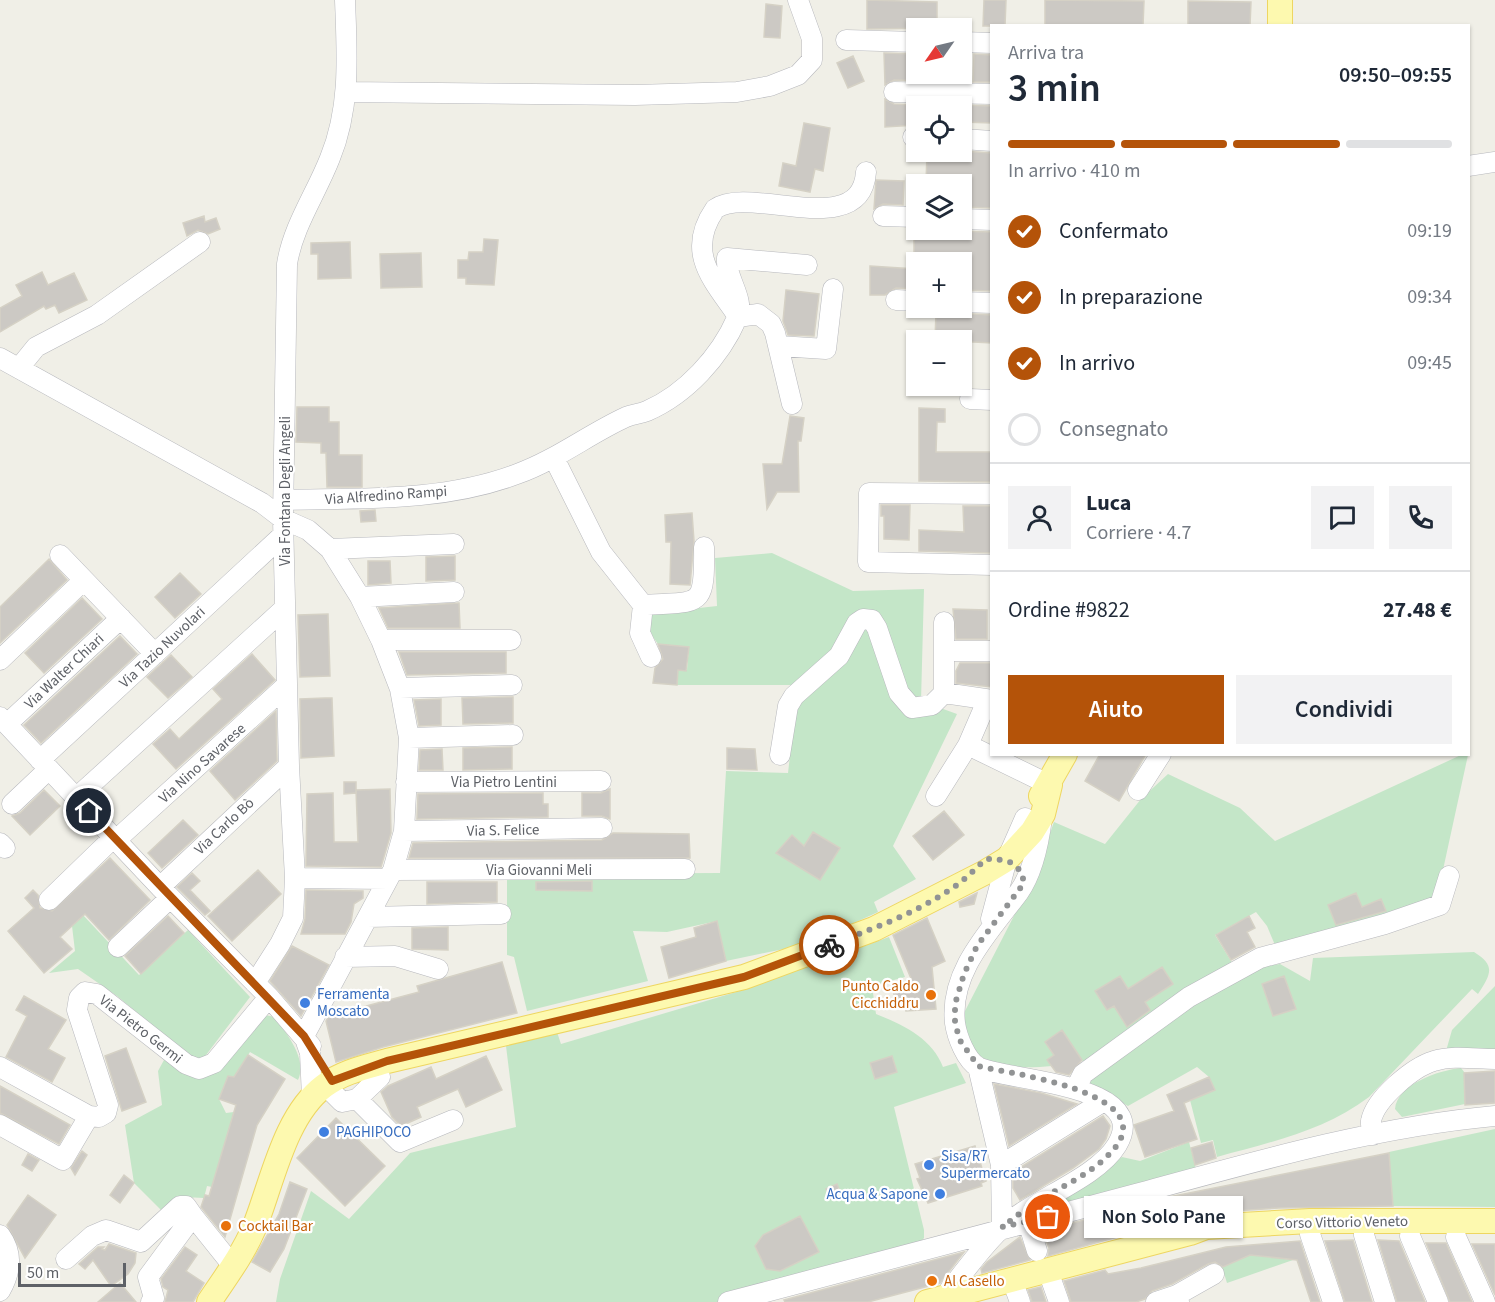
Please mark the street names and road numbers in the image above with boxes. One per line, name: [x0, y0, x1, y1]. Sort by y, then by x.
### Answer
street label: Via Fontana Degli Angeli: [275, 416, 296, 566]
street label: Via Alfredino Rampi: [324, 481, 448, 510]
street label: Via Tazio Nuvolari: [115, 602, 210, 693]
street label: Via Walter Chiari: [20, 629, 109, 714]
street label: Via Nino Savarese: [154, 719, 251, 808]
street label: Via Pietro Lentini: [451, 772, 557, 793]
street label: Via Carlo Bò: [190, 793, 259, 860]
street label: Via S. Felice: [466, 819, 540, 842]
street label: Via Giovanni Meli: [486, 860, 592, 881]
street label: Via Pietro Germi: [95, 990, 187, 1069]
street label: Corso Vittorio Veneto: [1276, 1211, 1408, 1234]

